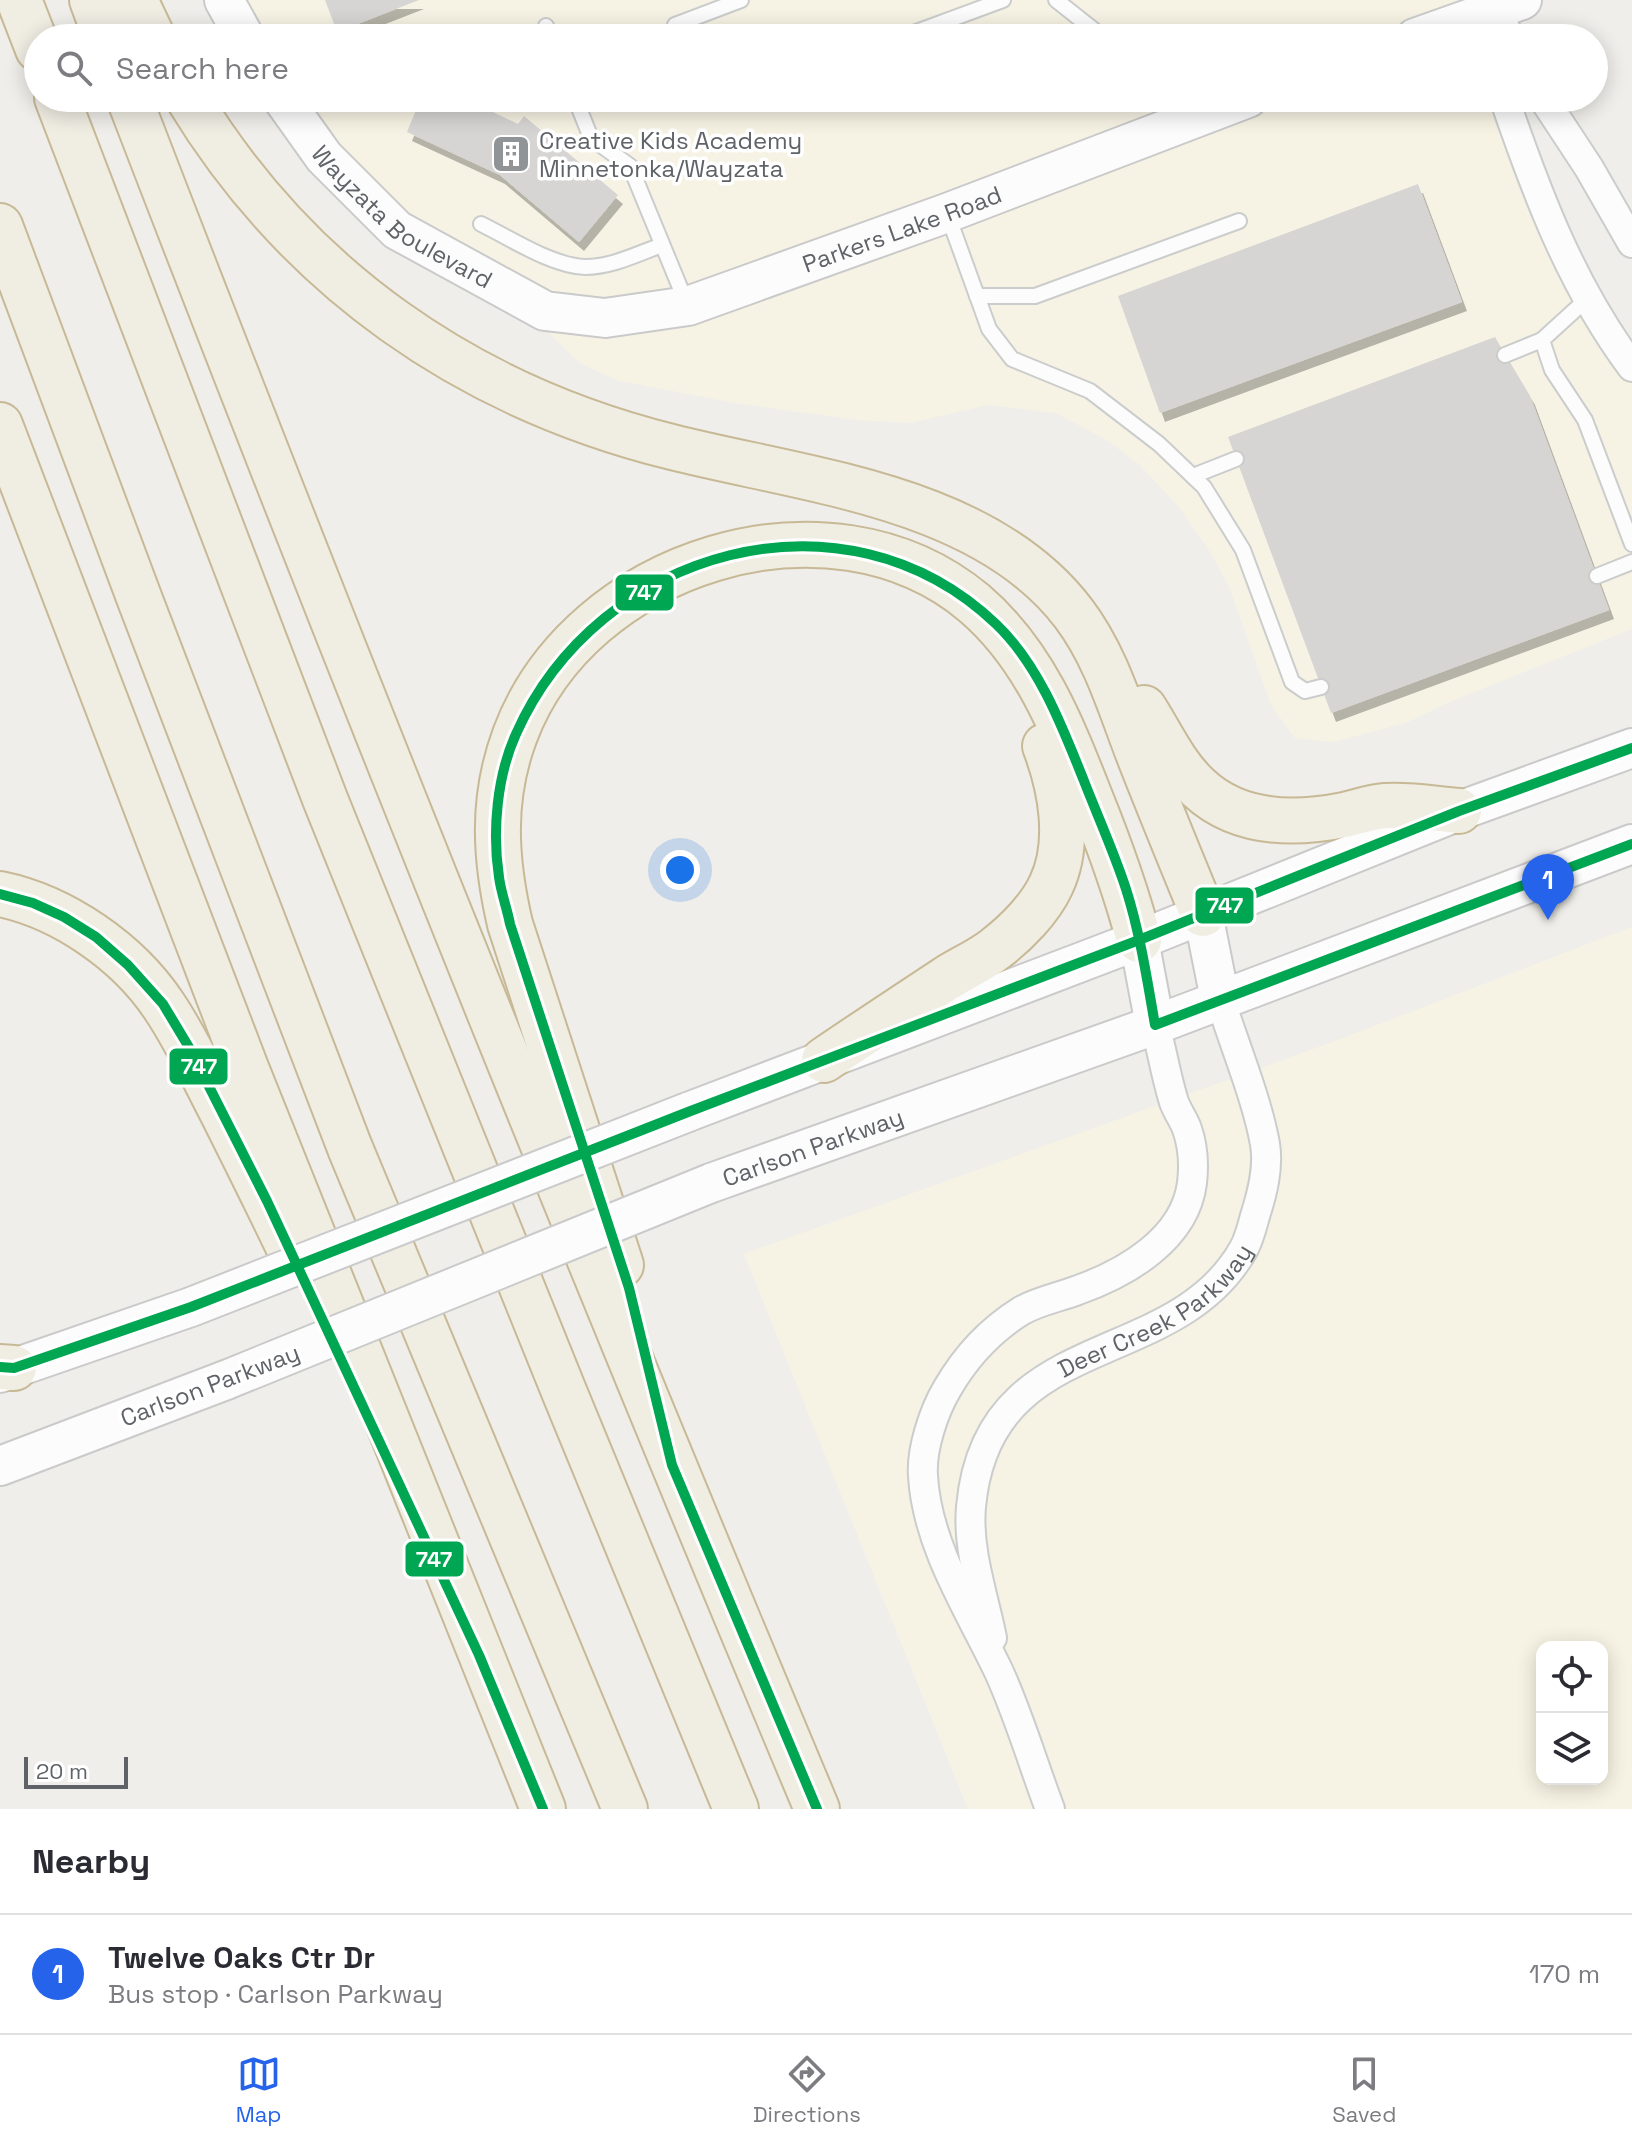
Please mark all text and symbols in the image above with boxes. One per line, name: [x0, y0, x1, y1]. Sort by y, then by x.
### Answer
search box: [24, 24, 1608, 112]
icon: search: [52, 46, 96, 90]
text: Search here: [116, 49, 289, 88]
place label: Creative Kids Academy Minnetonka/Wayzata: [539, 125, 802, 184]
building icon: Creative Kids Academy Minnetonka/Wayzata: [490, 133, 532, 175]
street label: Wayzata Boulevard: [305, 139, 498, 295]
street label: Parkers Lake Road: [798, 178, 1006, 279]
line badge: 747: [614, 573, 675, 612]
text: 747: [626, 578, 662, 606]
your location: [660, 850, 700, 890]
pin: 1: [1522, 854, 1574, 920]
line badge: 747: [1194, 886, 1255, 925]
text: 747: [1207, 891, 1243, 919]
line badge: 747: [168, 1047, 229, 1086]
text: 747: [181, 1052, 217, 1080]
street label: Carlson Parkway: [718, 1100, 907, 1193]
street label: Deer Creek Parkway: [1052, 1238, 1259, 1384]
street label: Carlson Parkway: [116, 1337, 304, 1433]
line badge: 747: [404, 1540, 465, 1578]
text: 747: [416, 1545, 452, 1573]
map controls: [1536, 1641, 1608, 1785]
button: locate: [1536, 1641, 1608, 1713]
button: layers: [1536, 1713, 1608, 1785]
scale bar: [24, 1753, 128, 1789]
text: 20 m: [36, 1757, 88, 1785]
text: Nearby: [32, 1840, 150, 1883]
text: Twelve Oaks Ctr Dr: [108, 1938, 375, 1977]
text: 1: [52, 1957, 64, 1991]
text: 170 m: [1529, 1957, 1600, 1991]
text: Bus stop · Carlson Parkway: [108, 1977, 443, 2011]
tab: Map: [236, 2052, 282, 2128]
tab: Directions: [753, 2052, 861, 2128]
tab: Saved: [1332, 2052, 1396, 2128]

